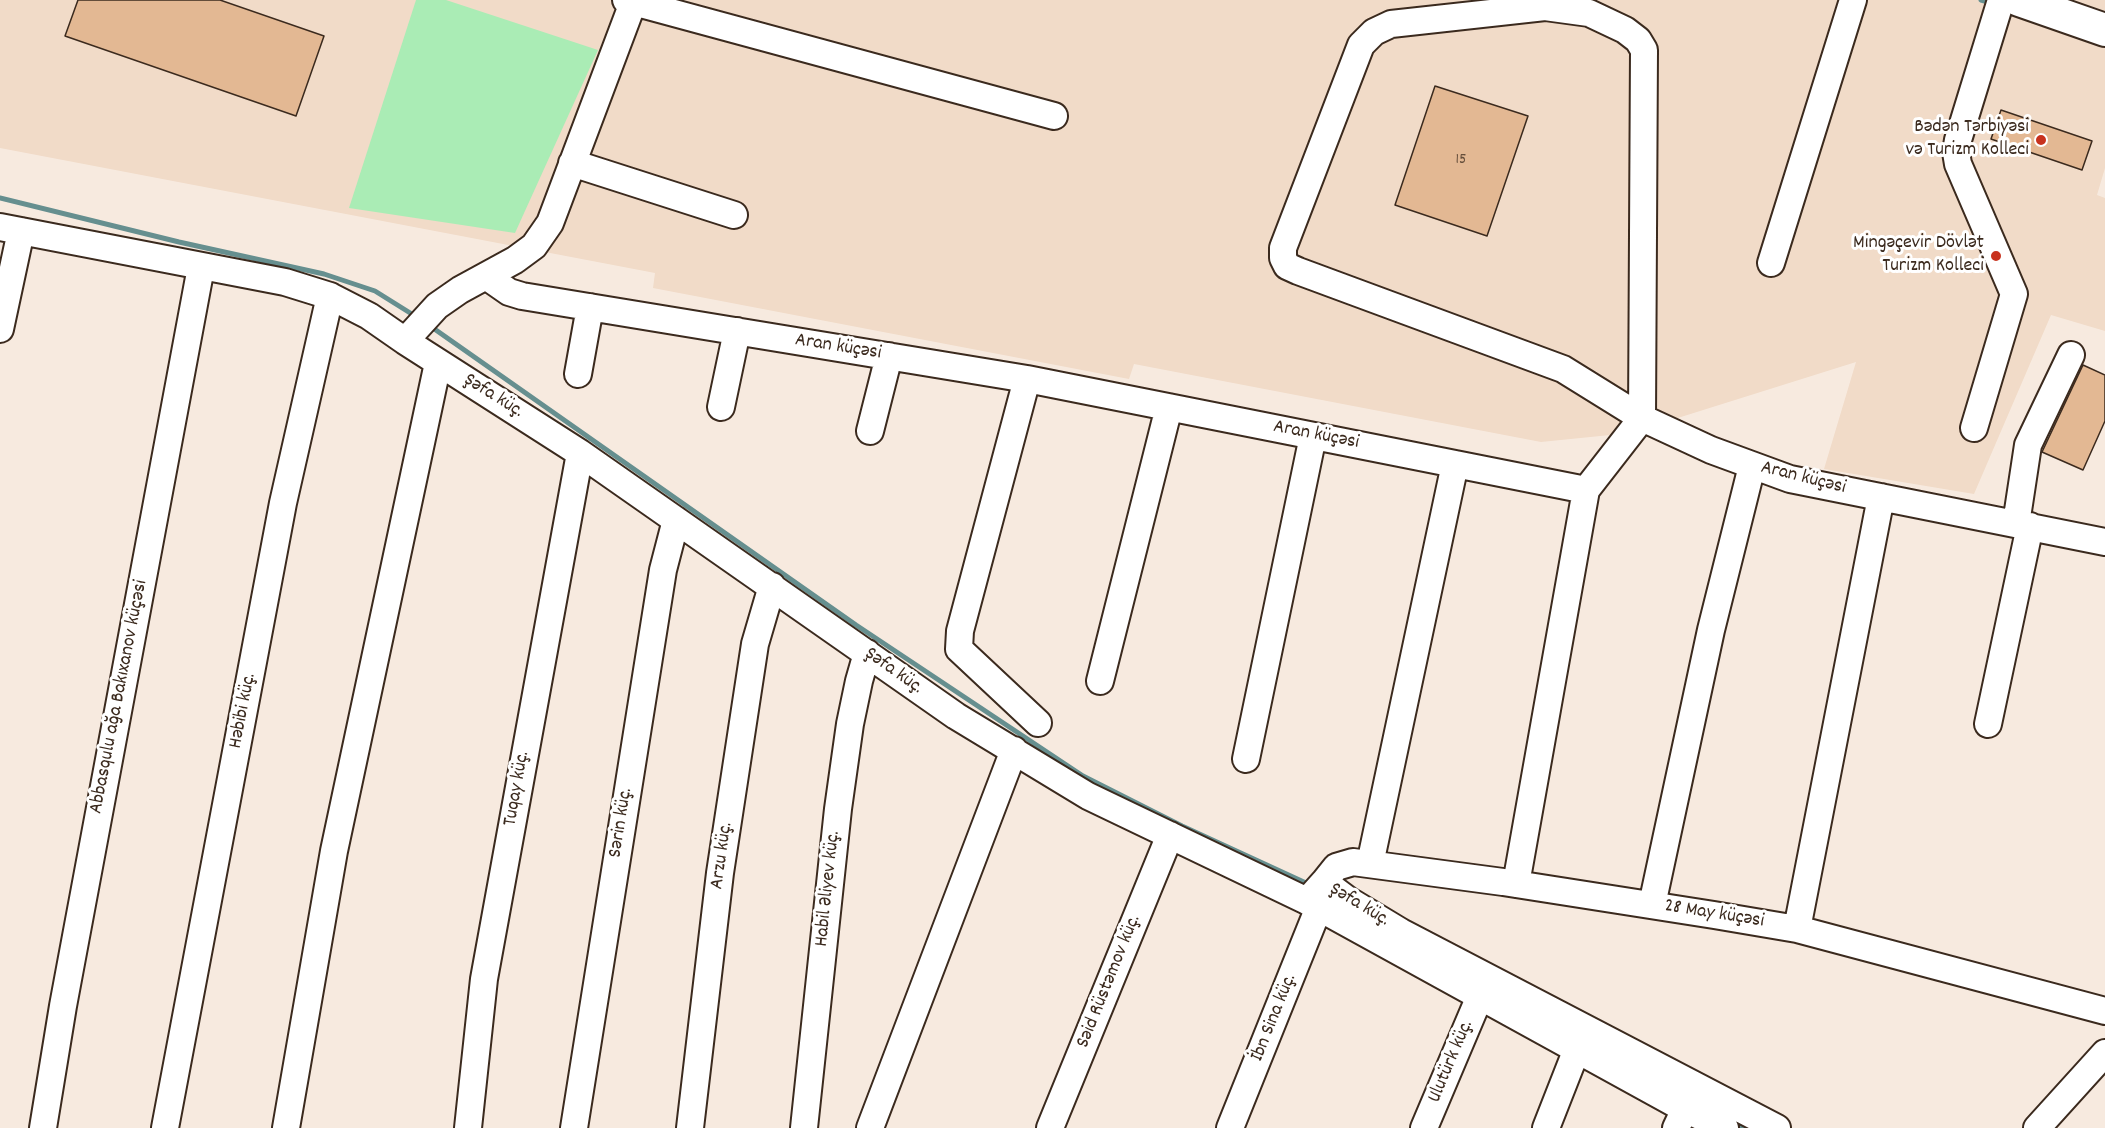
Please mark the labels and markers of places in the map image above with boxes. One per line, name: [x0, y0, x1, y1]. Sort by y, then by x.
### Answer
place label: Bədən Tərbiyəsi və Turizm Kolleci: [1906, 116, 2029, 163]
marker: Bədən Tərbiyəsi və Turizm Kolleci: [2034, 133, 2048, 147]
place label: Mingəçevir Dövlət Turizm Kolleci: [1853, 232, 1984, 279]
marker: Mingəçevir Dövlət Turizm Kolleci: [1989, 249, 2003, 263]

